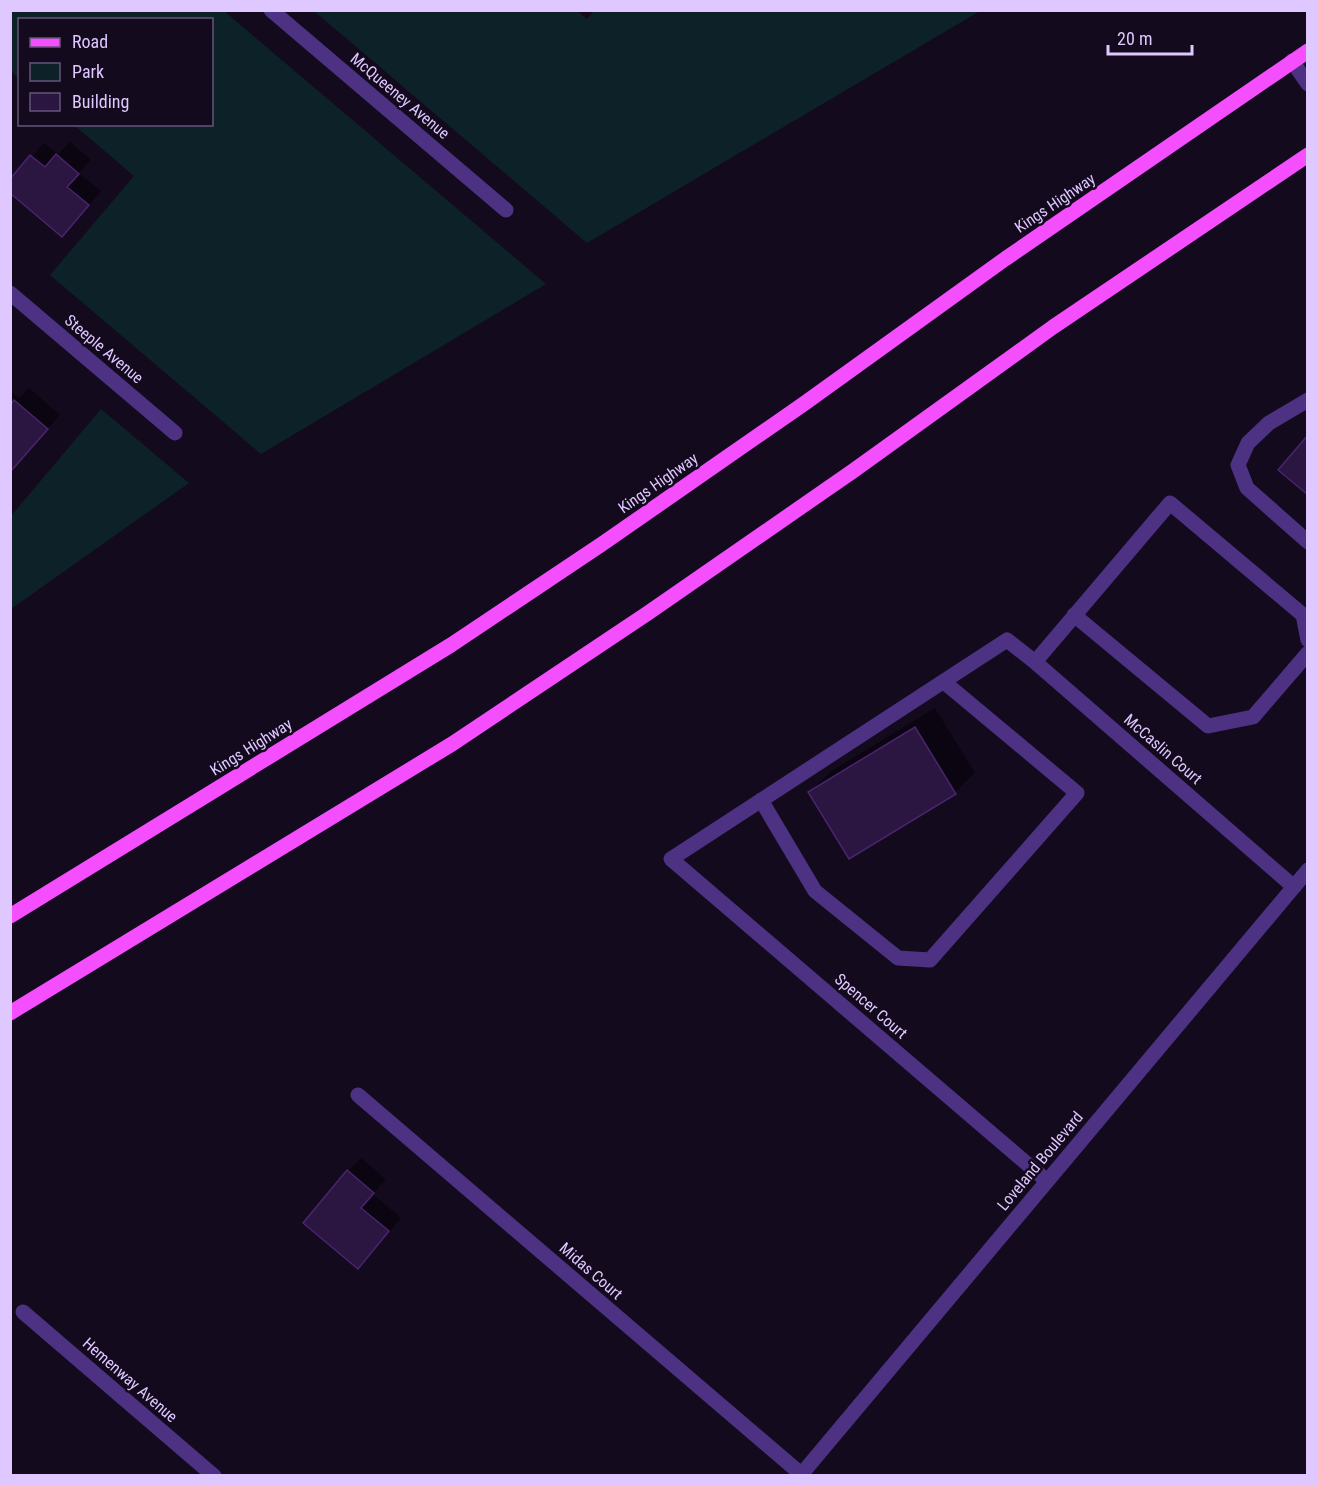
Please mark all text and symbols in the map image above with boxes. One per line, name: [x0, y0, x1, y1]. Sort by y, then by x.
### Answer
legend: [18, 18, 213, 126]
scale bar: [1108, 18, 1192, 56]
text: 20 m: [1117, 28, 1152, 49]
text: Road: [72, 31, 108, 52]
street label: McQueeney Avenue: [347, 49, 453, 143]
text: Park: [72, 61, 104, 82]
text: Building: [72, 91, 129, 112]
street label: Kings Highway: [1011, 169, 1099, 237]
street label: Steeple Avenue: [61, 311, 147, 387]
street label: Kings Highway: [615, 448, 702, 517]
street label: McCaslin Court: [1120, 710, 1206, 788]
street label: Kings Highway: [207, 714, 296, 780]
street label: Spencer Court: [831, 969, 911, 1043]
street label: Loveland Boulevard: [993, 1108, 1087, 1214]
street label: Midas Court: [556, 1239, 627, 1304]
street label: Hemenway Avenue: [79, 1334, 181, 1426]

